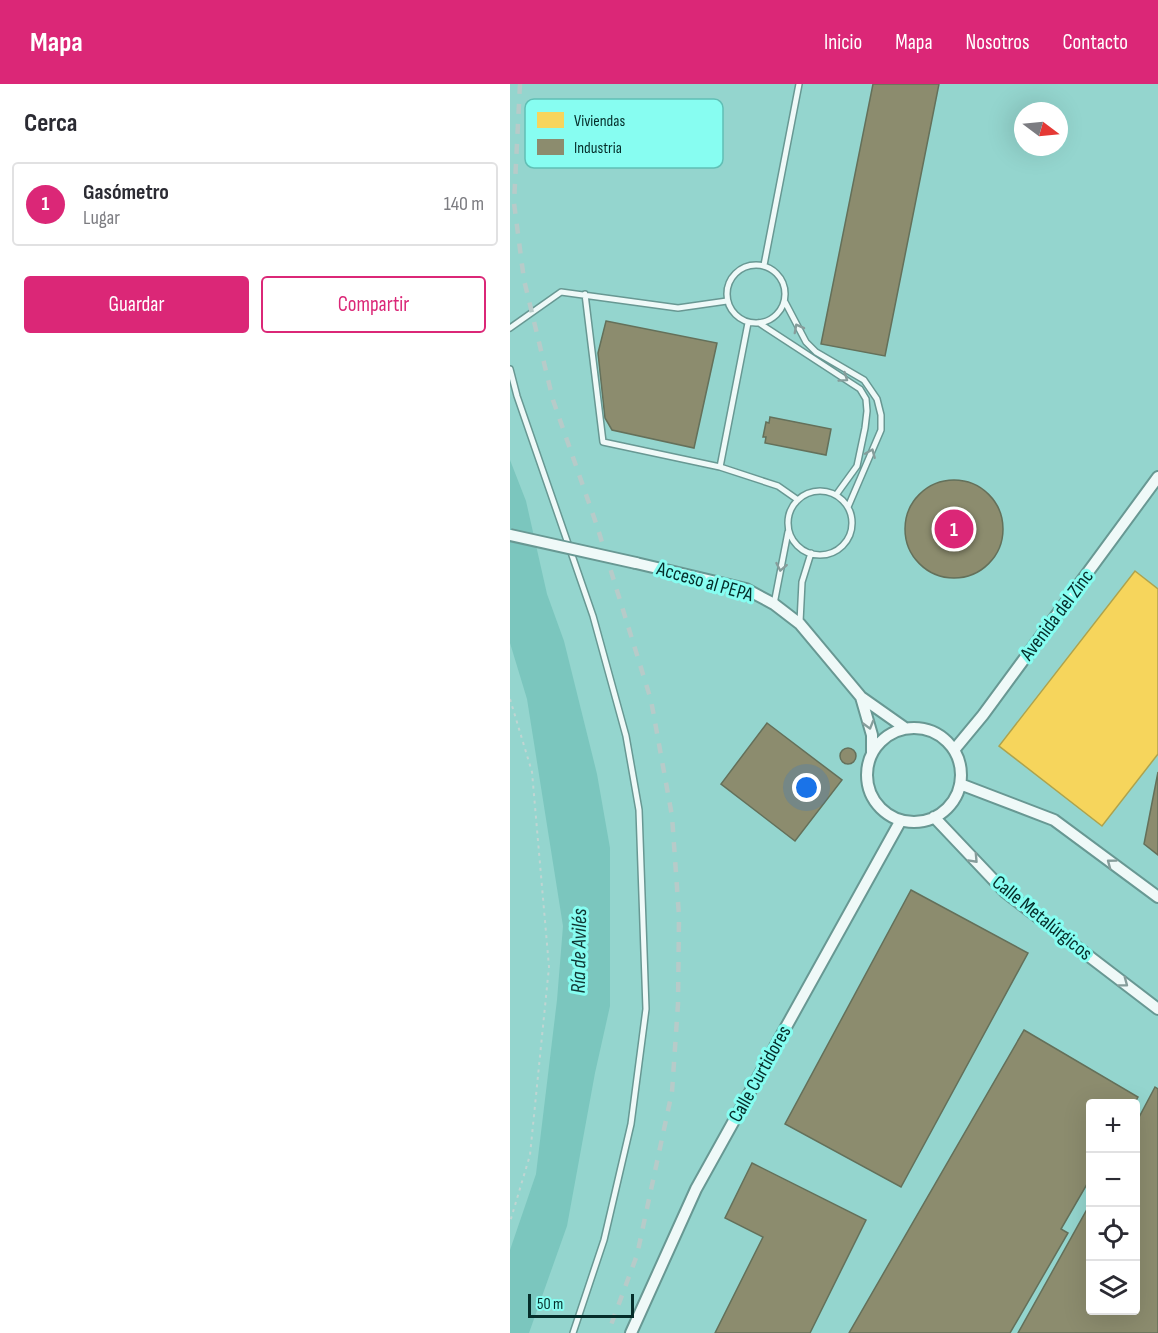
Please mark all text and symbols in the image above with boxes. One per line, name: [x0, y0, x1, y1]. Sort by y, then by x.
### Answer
text: Mapa: [30, 26, 83, 59]
text: Inicio: [824, 30, 862, 55]
text: Mapa: [895, 30, 933, 55]
text: Nosotros: [966, 30, 1030, 55]
text: Contacto: [1063, 30, 1128, 55]
legend: [525, 99, 723, 168]
north arrow: [1014, 102, 1068, 156]
text: Cerca: [24, 108, 77, 139]
text: Viviendas: [574, 112, 625, 131]
text: Industria: [574, 139, 622, 158]
text: Gasómetro: [83, 179, 169, 206]
text: 1: [42, 192, 49, 216]
text: 140 m: [444, 192, 484, 216]
text: Lugar: [83, 206, 120, 230]
button: Guardar: [24, 276, 249, 333]
button: Compartir: [261, 276, 486, 333]
one-way arrow: [794, 324, 805, 335]
one-way arrow: [837, 370, 848, 381]
one-way arrow: [864, 449, 876, 460]
pin: 1: [934, 506, 974, 552]
street label: Acceso al PEPA: [653, 557, 756, 607]
one-way arrow: [775, 562, 788, 572]
street label: Avenida del Zinc: [1015, 565, 1099, 666]
one-way arrow: [862, 719, 874, 730]
your location: [792, 773, 821, 802]
one-way arrow: [967, 852, 978, 863]
one-way arrow: [1107, 859, 1118, 870]
street label: Calle Metalúrgicos: [987, 870, 1097, 966]
water label: Ría de Avilés: [566, 908, 592, 994]
one-way arrow: [1118, 976, 1129, 987]
street label: Calle Curtidores: [724, 1021, 796, 1127]
map controls: [1086, 1099, 1140, 1315]
button: +: [1086, 1099, 1140, 1153]
button: −: [1086, 1153, 1140, 1207]
button: locate: [1086, 1207, 1140, 1261]
button: layers: [1086, 1261, 1140, 1315]
scale bar: [528, 1291, 634, 1318]
text: 50 m: [537, 1295, 563, 1314]

